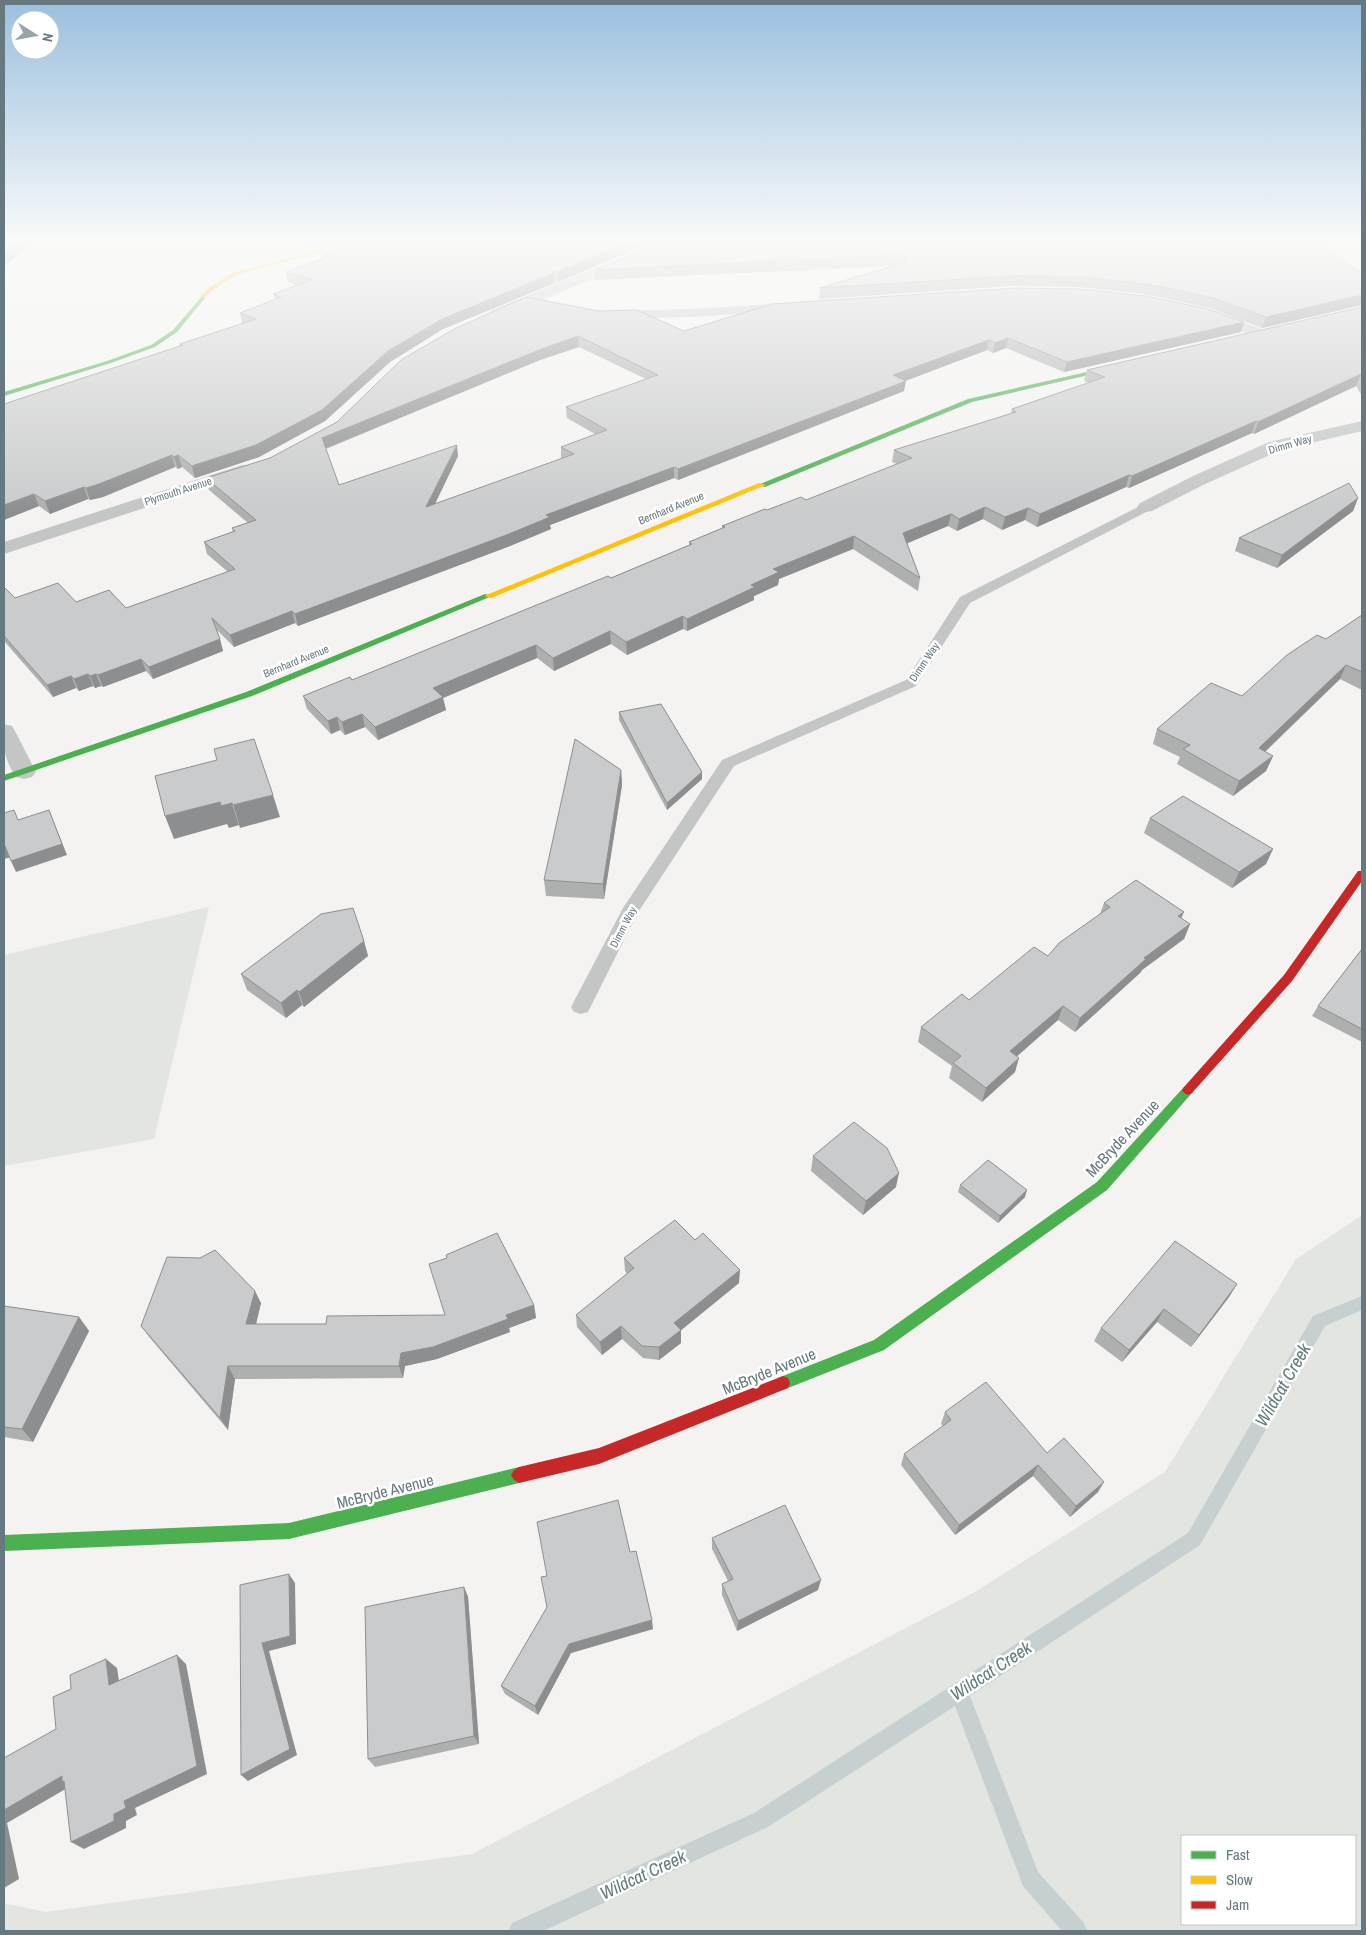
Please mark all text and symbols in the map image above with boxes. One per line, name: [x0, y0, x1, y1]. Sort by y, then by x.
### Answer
north arrow: [10, 10, 60, 60]
text: N: [38, 32, 57, 43]
street label: Dimm Way: [1267, 431, 1314, 457]
street label: Plymouth Avenue: [143, 474, 213, 508]
street label: Bernhard Avenue: [636, 488, 706, 528]
street label: Dimm Way: [906, 639, 942, 684]
street label: Bernhard Avenue: [261, 641, 331, 681]
street label: Dimm Way: [606, 904, 640, 950]
street label: McBryde Avenue: [1080, 1094, 1164, 1182]
water label: Wildcat Creek: [1249, 1338, 1317, 1431]
street label: McBryde Avenue: [719, 1342, 819, 1400]
street label: McBryde Avenue: [334, 1468, 436, 1514]
water label: Wildcat Creek: [945, 1635, 1037, 1706]
legend: [1181, 1835, 1356, 1925]
water label: Wildcat Creek: [596, 1843, 690, 1905]
text: Fast: [1226, 1844, 1250, 1865]
text: Slow: [1226, 1869, 1253, 1890]
text: Jam: [1226, 1894, 1249, 1915]

